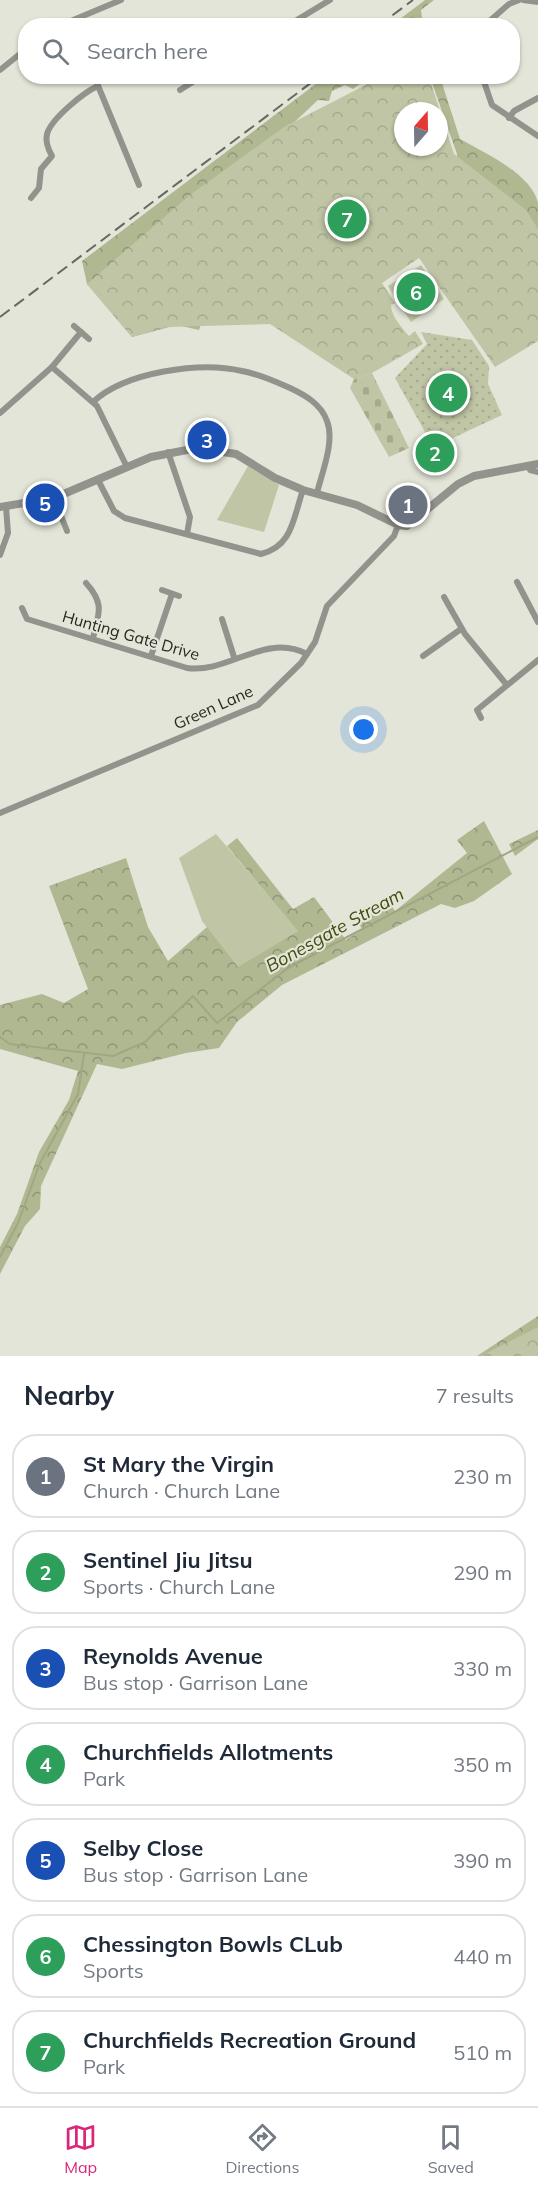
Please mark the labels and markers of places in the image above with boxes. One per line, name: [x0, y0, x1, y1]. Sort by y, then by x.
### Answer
pin: 7: [328, 196, 366, 242]
pin: 6: [396, 270, 436, 314]
pin: 4: [428, 370, 468, 416]
pin: 3: [188, 418, 226, 462]
pin: 2: [416, 430, 454, 476]
pin: 5: [26, 480, 64, 526]
pin: 1: [388, 482, 428, 528]

